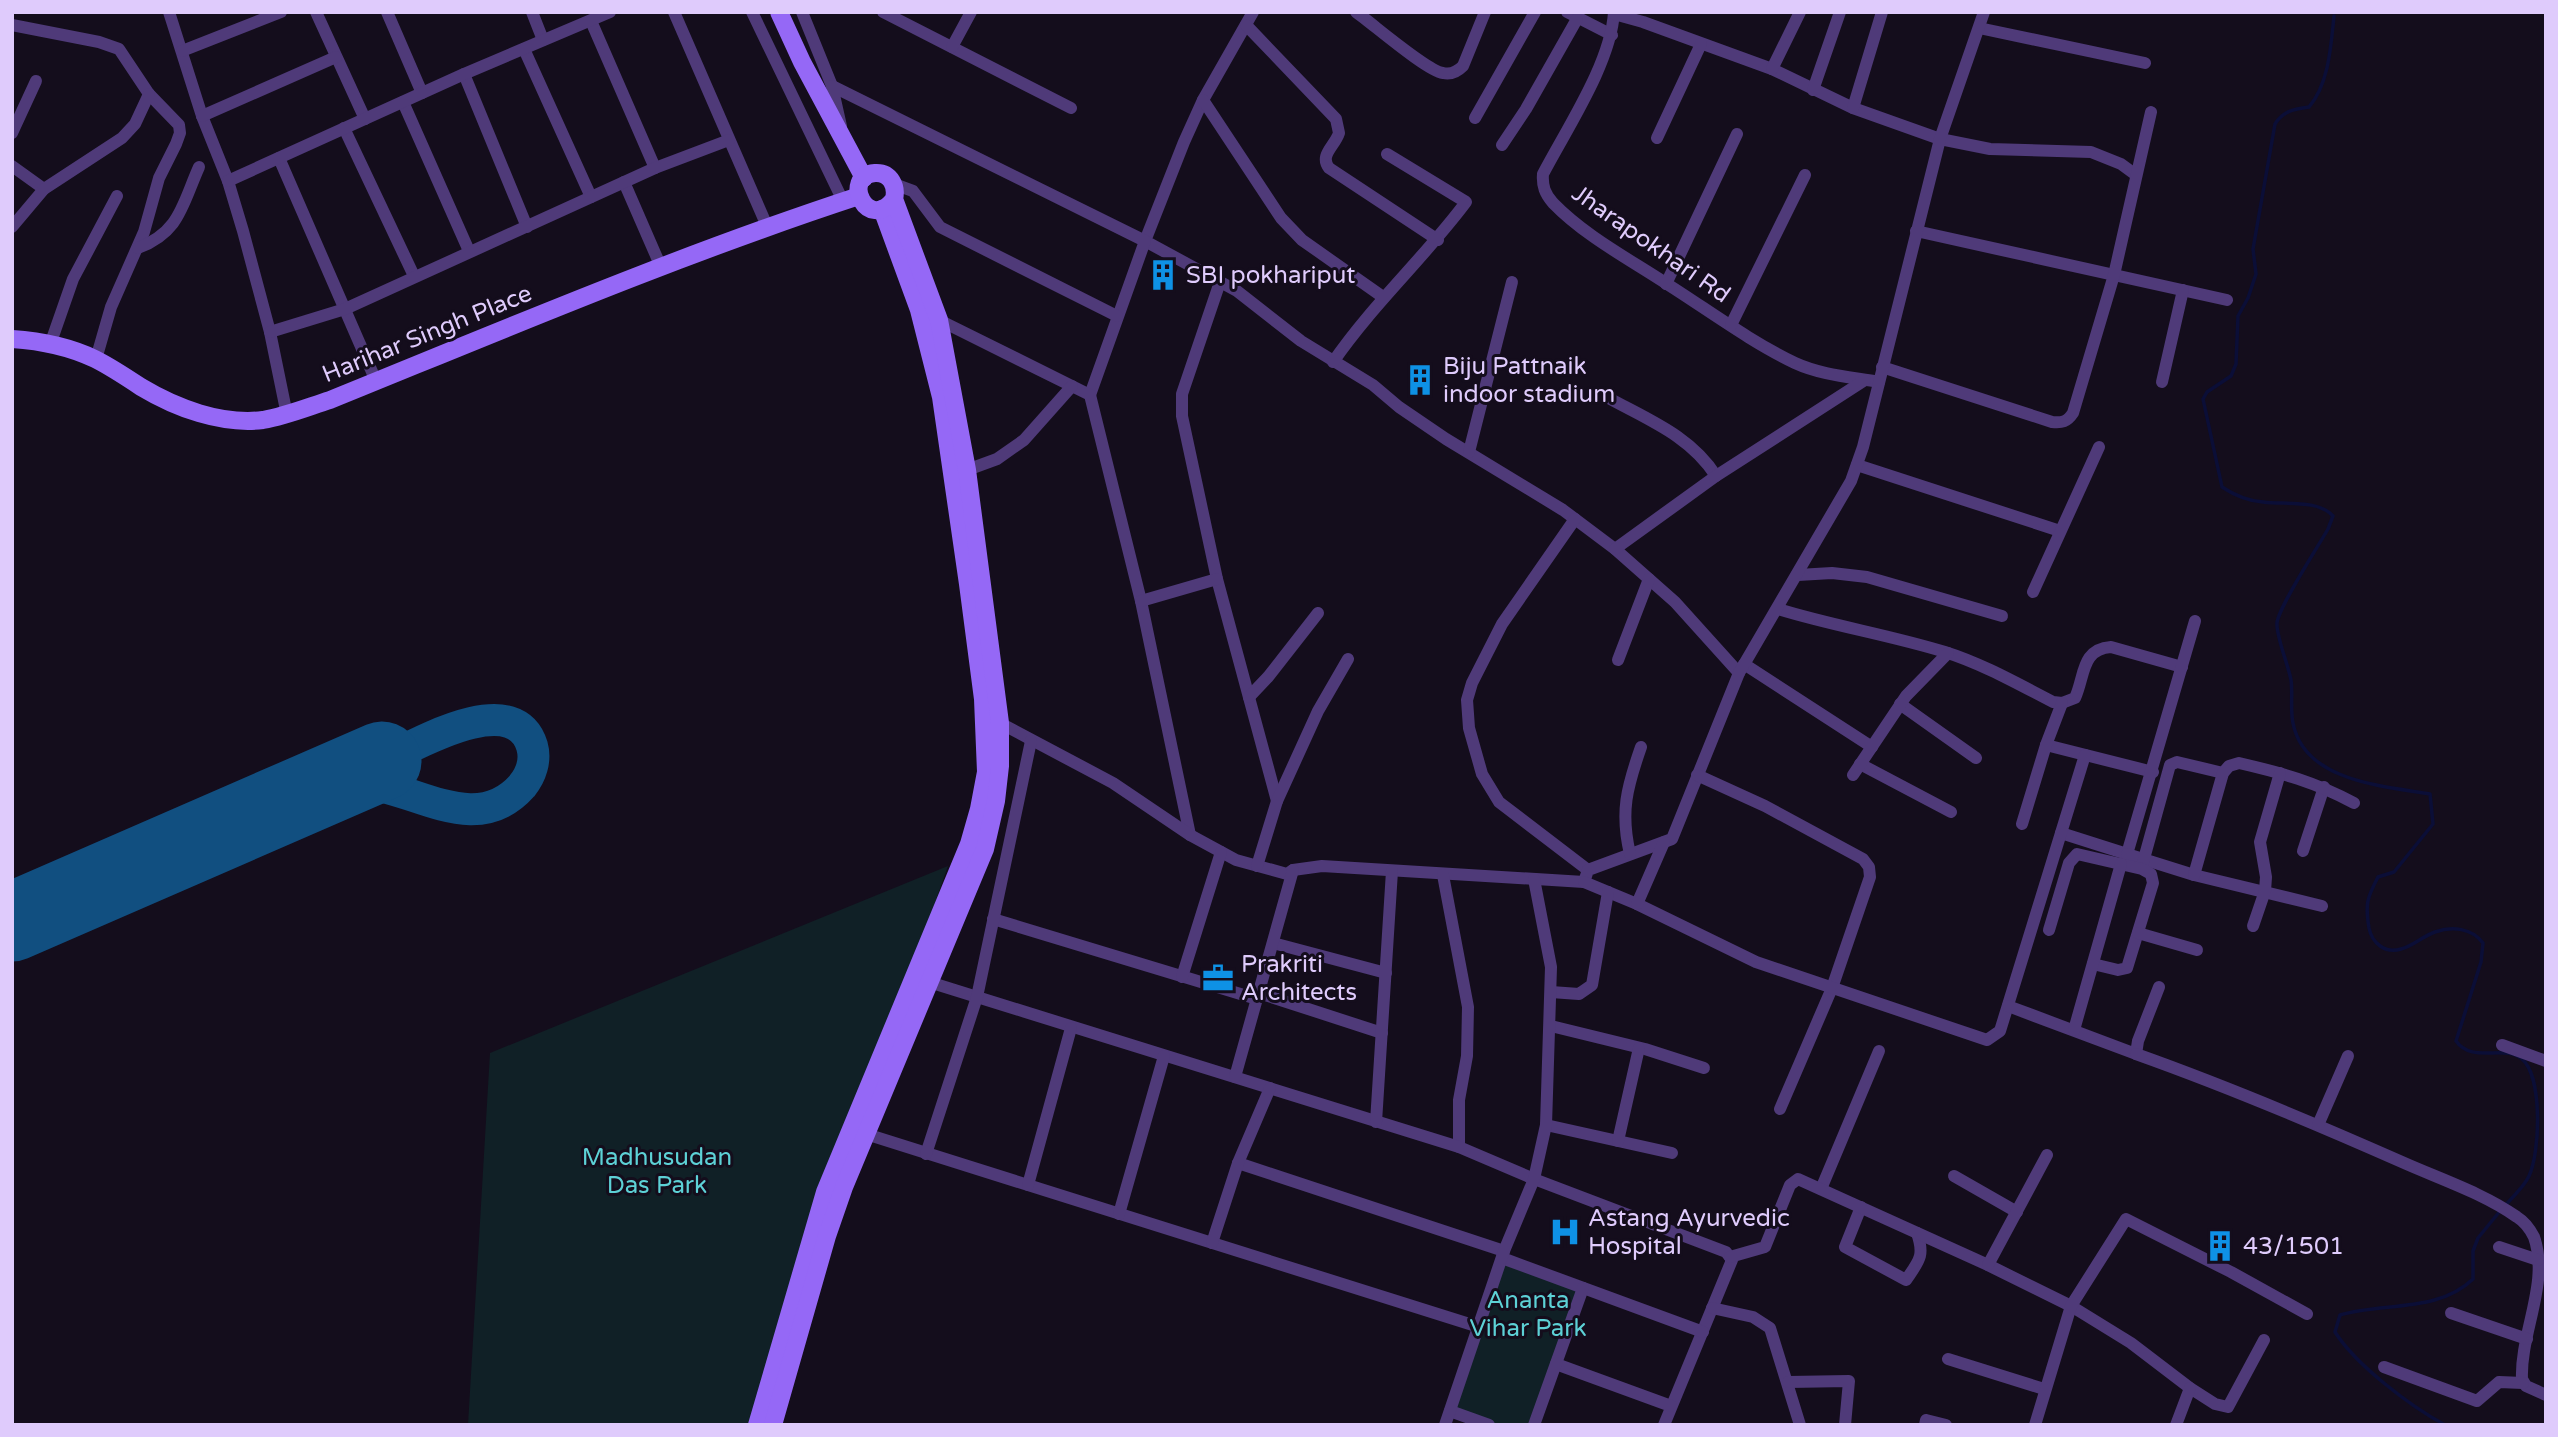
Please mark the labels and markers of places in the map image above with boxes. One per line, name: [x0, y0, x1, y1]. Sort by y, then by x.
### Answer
building icon: SBI pokhariput: [1146, 258, 1180, 292]
place label: SBI pokhariput: [1186, 261, 1356, 290]
place label: Biju Pattnaik indoor stadium: [1443, 352, 1615, 409]
building icon: Biju Pattnaik indoor stadium: [1403, 363, 1437, 397]
place label: Prakriti Architects: [1241, 950, 1357, 1007]
office icon: Prakriti Architects: [1201, 961, 1235, 995]
place label: Astang Ayurvedic Hospital: [1588, 1204, 1790, 1261]
hospital icon: Astang Ayurvedic Hospital: [1548, 1215, 1582, 1249]
building icon: 43/1501: [2203, 1229, 2237, 1263]
place label: 43/1501: [2243, 1232, 2344, 1261]

